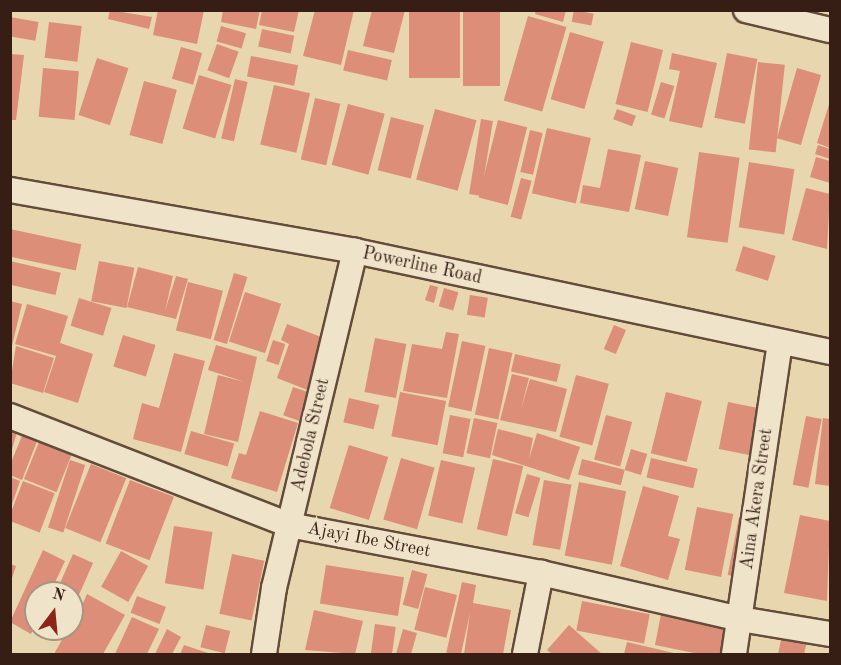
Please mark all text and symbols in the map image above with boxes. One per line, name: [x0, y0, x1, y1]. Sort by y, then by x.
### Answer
street label: Powerline Road: [360, 243, 484, 289]
street label: Adebola Street: [287, 376, 335, 494]
street label: Aina Akera Street: [736, 427, 778, 571]
street label: Ajayi Ibe Street: [306, 517, 432, 563]
north arrow: [24, 581, 84, 641]
text: N: [50, 586, 66, 605]

